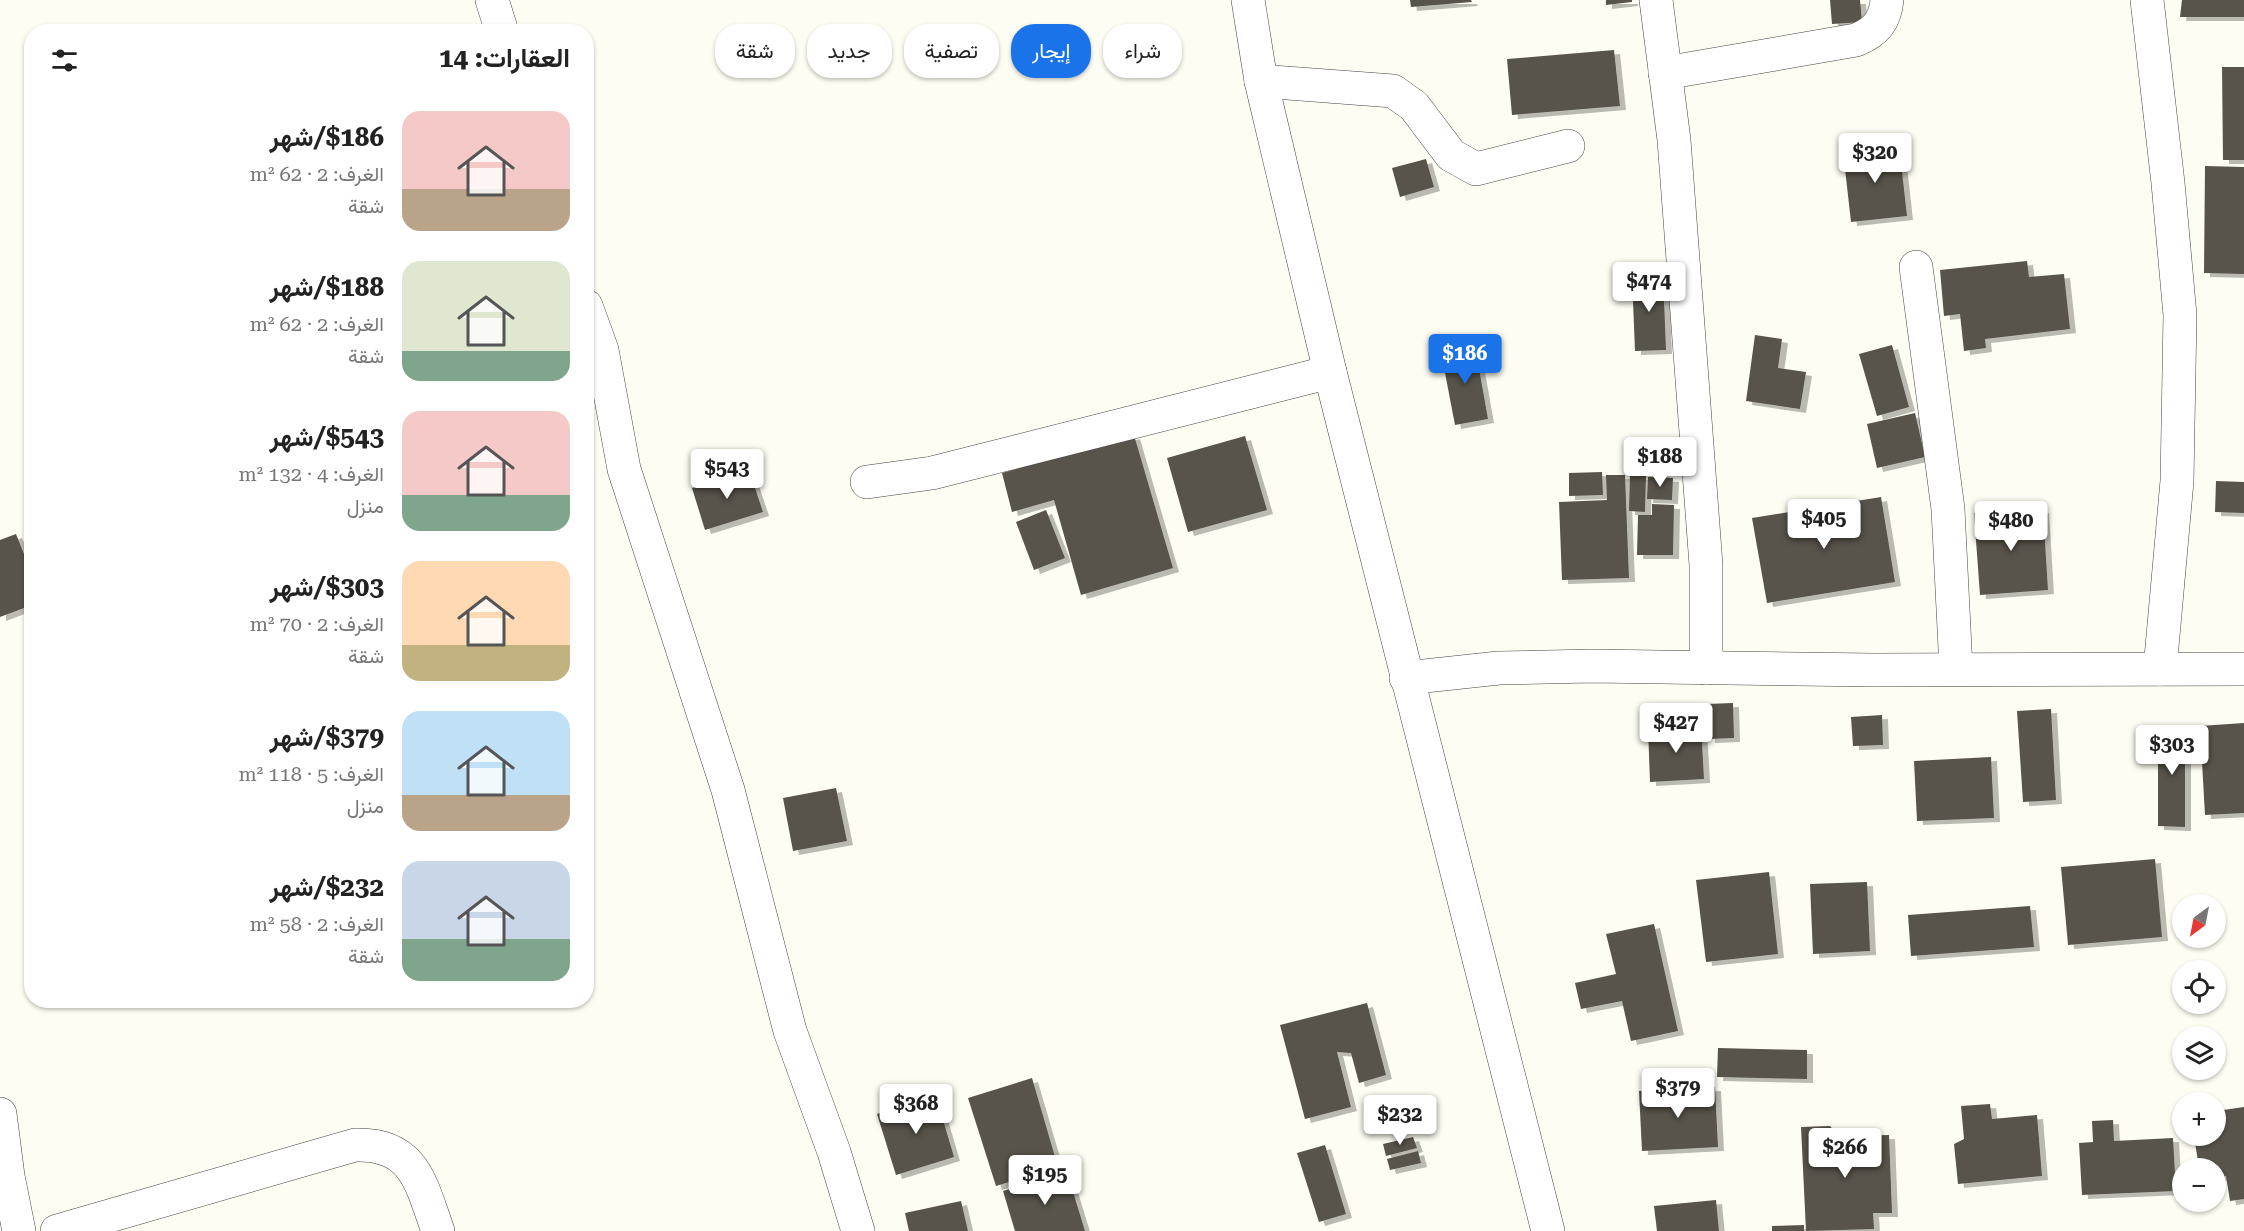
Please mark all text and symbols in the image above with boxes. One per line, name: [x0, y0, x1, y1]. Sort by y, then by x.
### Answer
chip: شقة: [715, 24, 795, 78]
chip: جديد: [807, 24, 892, 78]
chip: تصفية: [904, 24, 999, 78]
chip: إيجار: [1011, 24, 1091, 78]
chip: شراء: [1103, 24, 1182, 78]
text: العقارات: 14: [439, 43, 570, 73]
icon: filters: [48, 44, 81, 77]
text: $186/شهر: [270, 122, 384, 152]
pin: $320: [1839, 133, 1911, 184]
icon: home: [450, 135, 522, 207]
text: $320: [1853, 140, 1897, 164]
text: الغرف: 2 · 62 m²: [250, 162, 384, 186]
text: شقة: [348, 194, 384, 218]
pin: $474: [1613, 262, 1685, 313]
text: $474: [1627, 269, 1671, 293]
text: $188/شهر: [270, 272, 384, 302]
icon: home: [450, 285, 522, 357]
text: الغرف: 2 · 62 m²: [250, 312, 384, 336]
pin: $186: [1429, 334, 1501, 385]
text: $186: [1443, 341, 1487, 365]
text: شقة: [348, 344, 384, 368]
text: $543/شهر: [270, 422, 384, 452]
icon: home: [450, 435, 522, 507]
pin: $188: [1624, 437, 1696, 488]
text: $188: [1638, 444, 1682, 468]
pin: $543: [691, 449, 763, 500]
text: $543: [705, 456, 749, 480]
text: الغرف: 4 · 132 m²: [238, 462, 384, 486]
text: منزل: [347, 494, 384, 518]
pin: $405: [1788, 499, 1860, 550]
pin: $480: [1975, 501, 2047, 552]
text: $405: [1802, 506, 1846, 530]
text: $480: [1989, 508, 2033, 532]
text: $303/شهر: [270, 572, 384, 602]
icon: home: [450, 585, 522, 657]
text: الغرف: 2 · 70 m²: [250, 612, 384, 636]
text: شقة: [348, 644, 384, 668]
pin: $427: [1640, 703, 1712, 754]
text: $427: [1654, 710, 1698, 734]
text: $379/شهر: [270, 722, 384, 752]
pin: $303: [2136, 725, 2208, 776]
text: $303: [2150, 732, 2194, 756]
icon: home: [450, 735, 522, 807]
text: الغرف: 5 · 118 m²: [238, 762, 384, 786]
text: منزل: [347, 794, 384, 818]
text: $232/شهر: [270, 872, 384, 902]
icon: home: [450, 885, 522, 957]
north arrow: [2172, 894, 2226, 948]
map controls: [2172, 894, 2226, 1212]
text: الغرف: 2 · 58 m²: [250, 912, 384, 936]
text: شقة: [348, 944, 384, 968]
button: locate: [2172, 960, 2226, 1014]
button: layers: [2172, 1026, 2226, 1080]
pin: $379: [1642, 1068, 1714, 1119]
text: $379: [1656, 1075, 1700, 1099]
pin: $368: [880, 1084, 952, 1135]
text: $368: [894, 1091, 938, 1115]
button: +: [2172, 1092, 2226, 1146]
pin: $232: [1364, 1095, 1436, 1146]
text: $232: [1378, 1102, 1422, 1126]
pin: $266: [1809, 1128, 1881, 1179]
text: $266: [1823, 1135, 1867, 1159]
pin: $195: [1009, 1155, 1081, 1206]
button: −: [2172, 1158, 2226, 1212]
text: $195: [1023, 1162, 1067, 1186]

